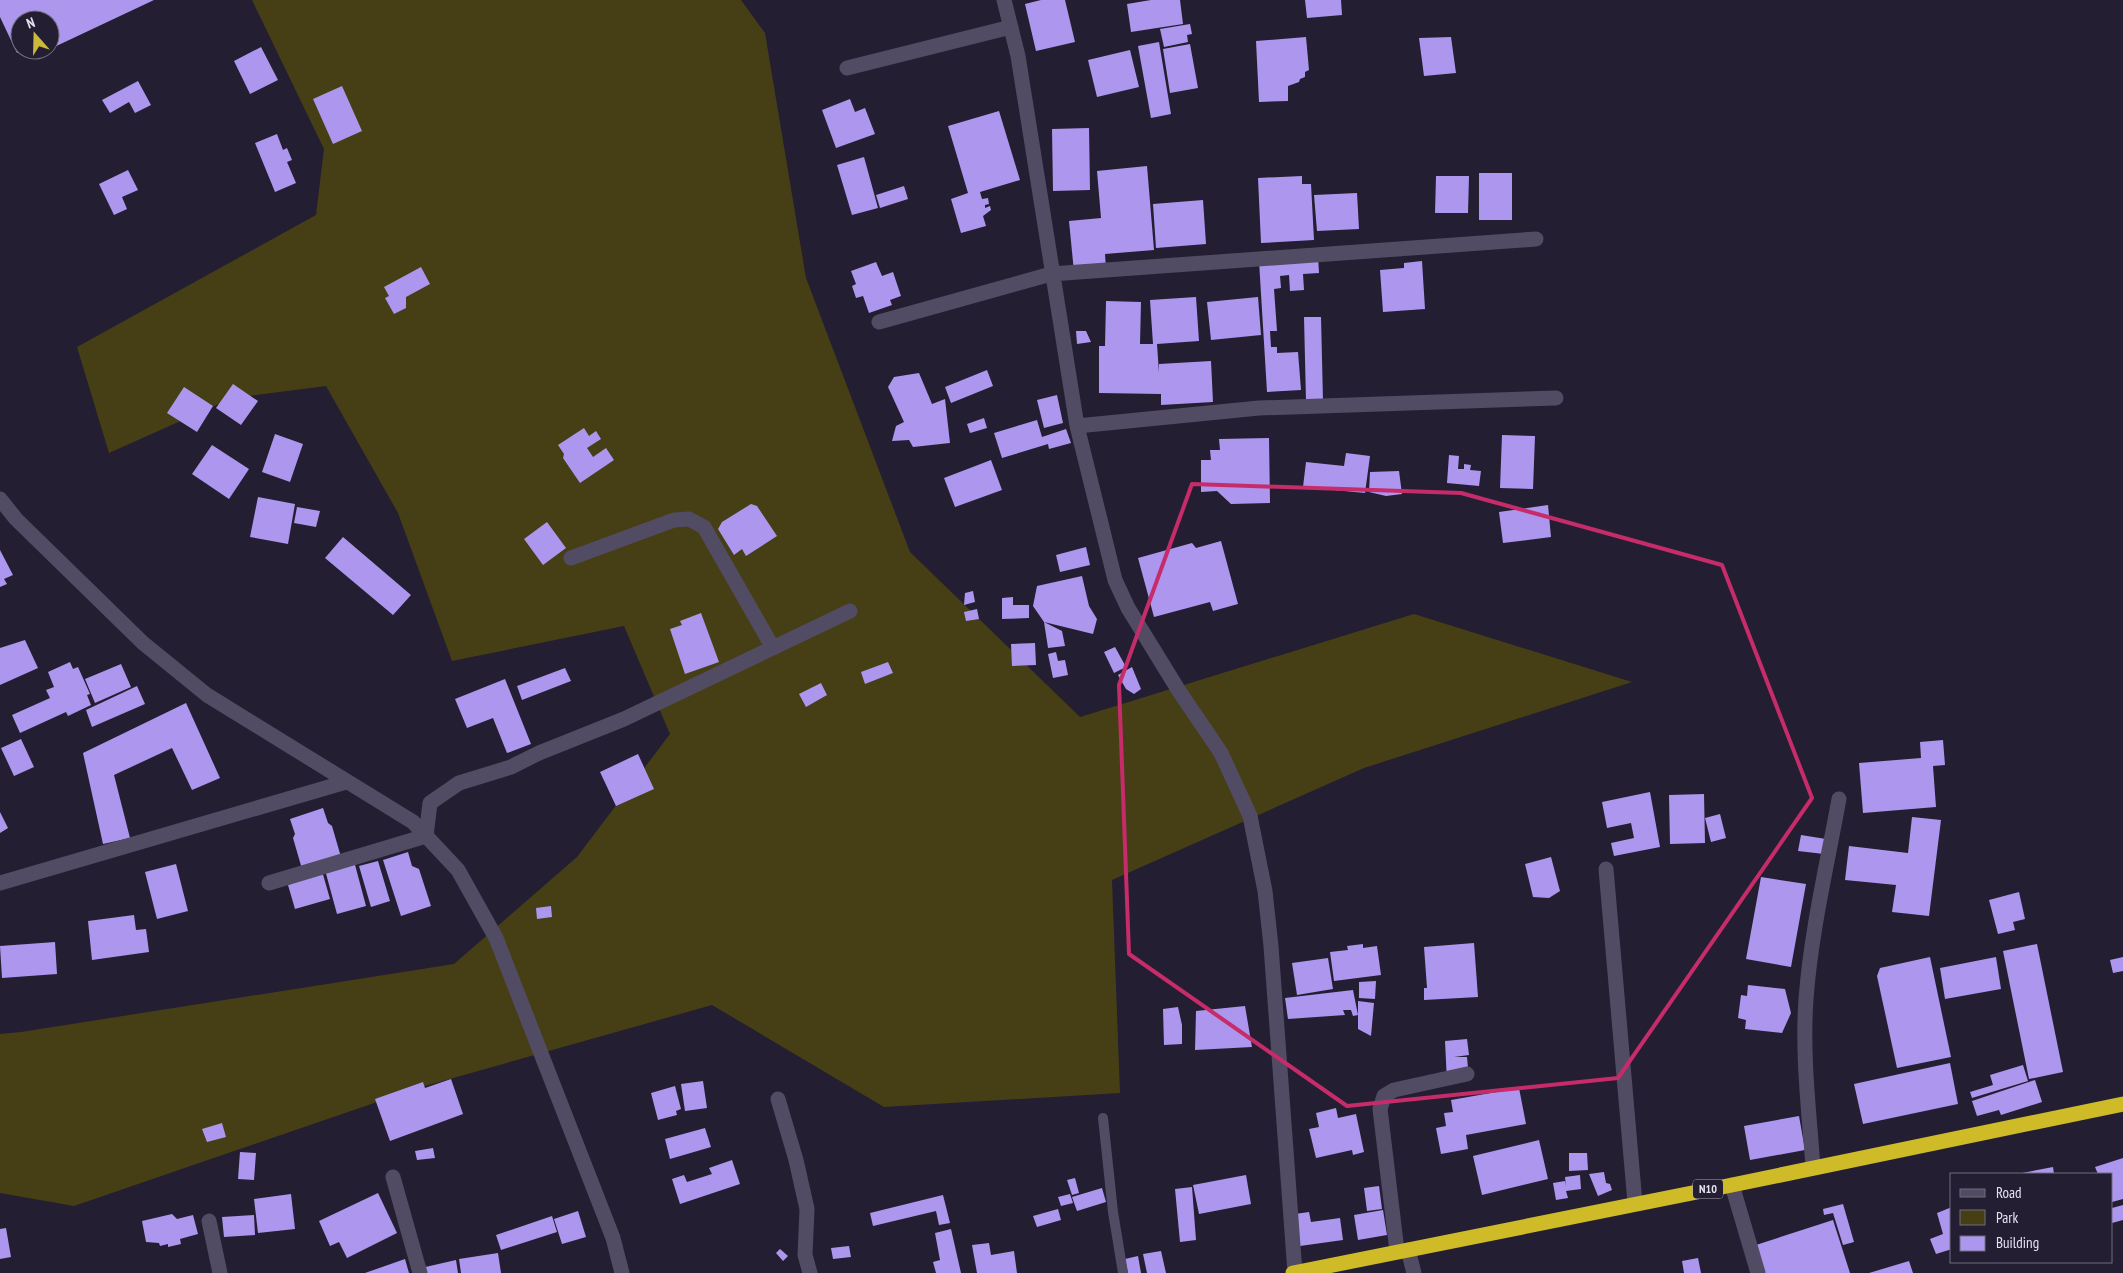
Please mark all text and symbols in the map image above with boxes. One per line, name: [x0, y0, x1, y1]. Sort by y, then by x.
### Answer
north arrow: [10, 10, 60, 60]
text: N: [24, 13, 37, 33]
legend: [1950, 1173, 2113, 1263]
road number: N10: [1693, 1180, 1723, 1198]
text: Road: [1996, 1183, 2022, 1202]
text: Park: [1996, 1208, 2018, 1227]
text: Building: [1996, 1233, 2039, 1252]

